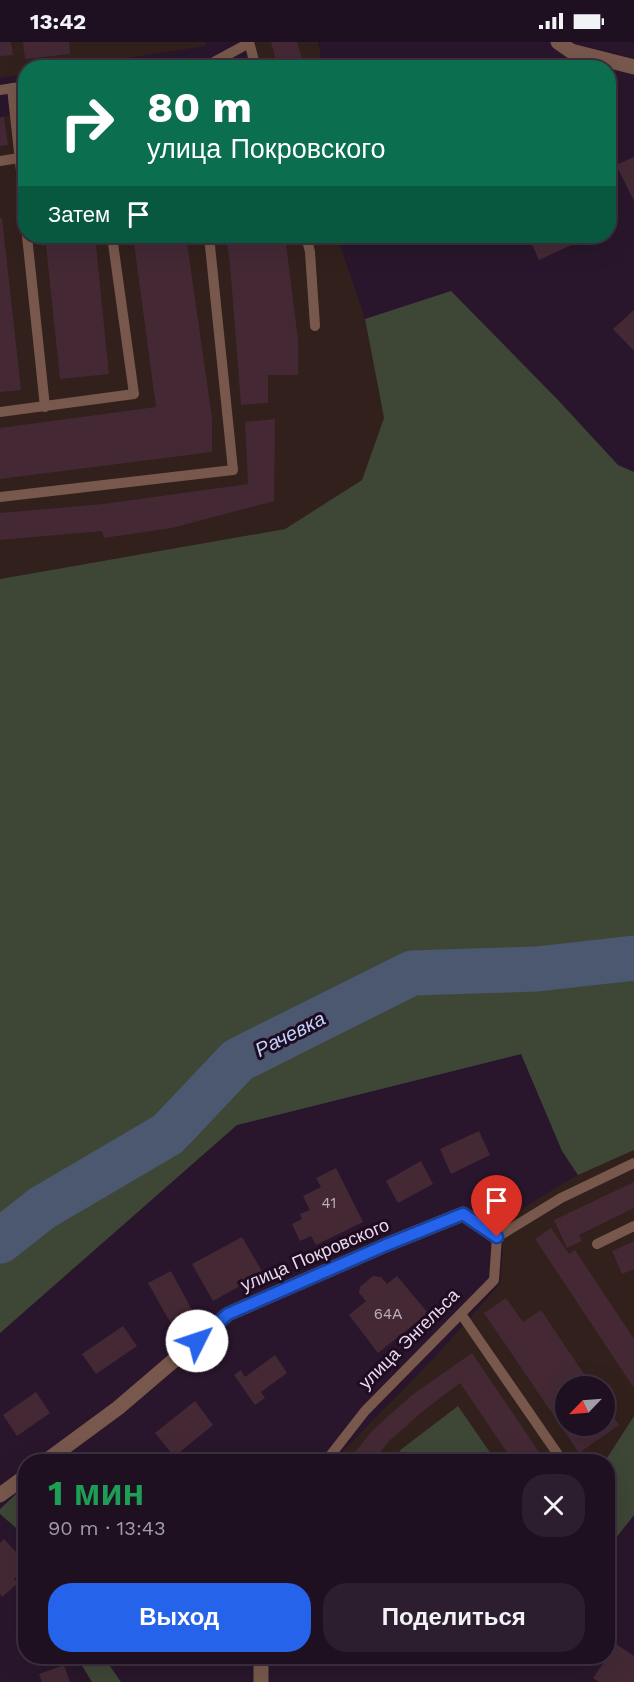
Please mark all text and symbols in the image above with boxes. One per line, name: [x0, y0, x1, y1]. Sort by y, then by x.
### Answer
text: 13:42: [30, 9, 86, 34]
text: 80 m: [147, 83, 252, 132]
icon: right: [48, 84, 126, 162]
text: улица Покровского: [147, 133, 386, 165]
icon: arrive: [122, 198, 155, 231]
text: Затем: [48, 202, 110, 227]
water label: Рачевка: [251, 1006, 329, 1062]
pin: [471, 1175, 522, 1237]
icon: arrive: [480, 1184, 513, 1217]
house number: 41: [322, 1194, 336, 1212]
street label: улица Покровского: [237, 1214, 392, 1295]
street label: улица Энгельса: [354, 1284, 464, 1393]
house number: 64А: [374, 1305, 402, 1323]
position arrow: [165, 1309, 229, 1373]
north arrow: [555, 1376, 615, 1436]
map controls: [555, 1376, 615, 1436]
text: 1 мин: [48, 1472, 144, 1514]
button: close: [522, 1474, 585, 1537]
text: 90 m · 13:43: [48, 1516, 166, 1540]
button: Выход: [48, 1583, 311, 1652]
button: Поделиться: [323, 1583, 585, 1652]

